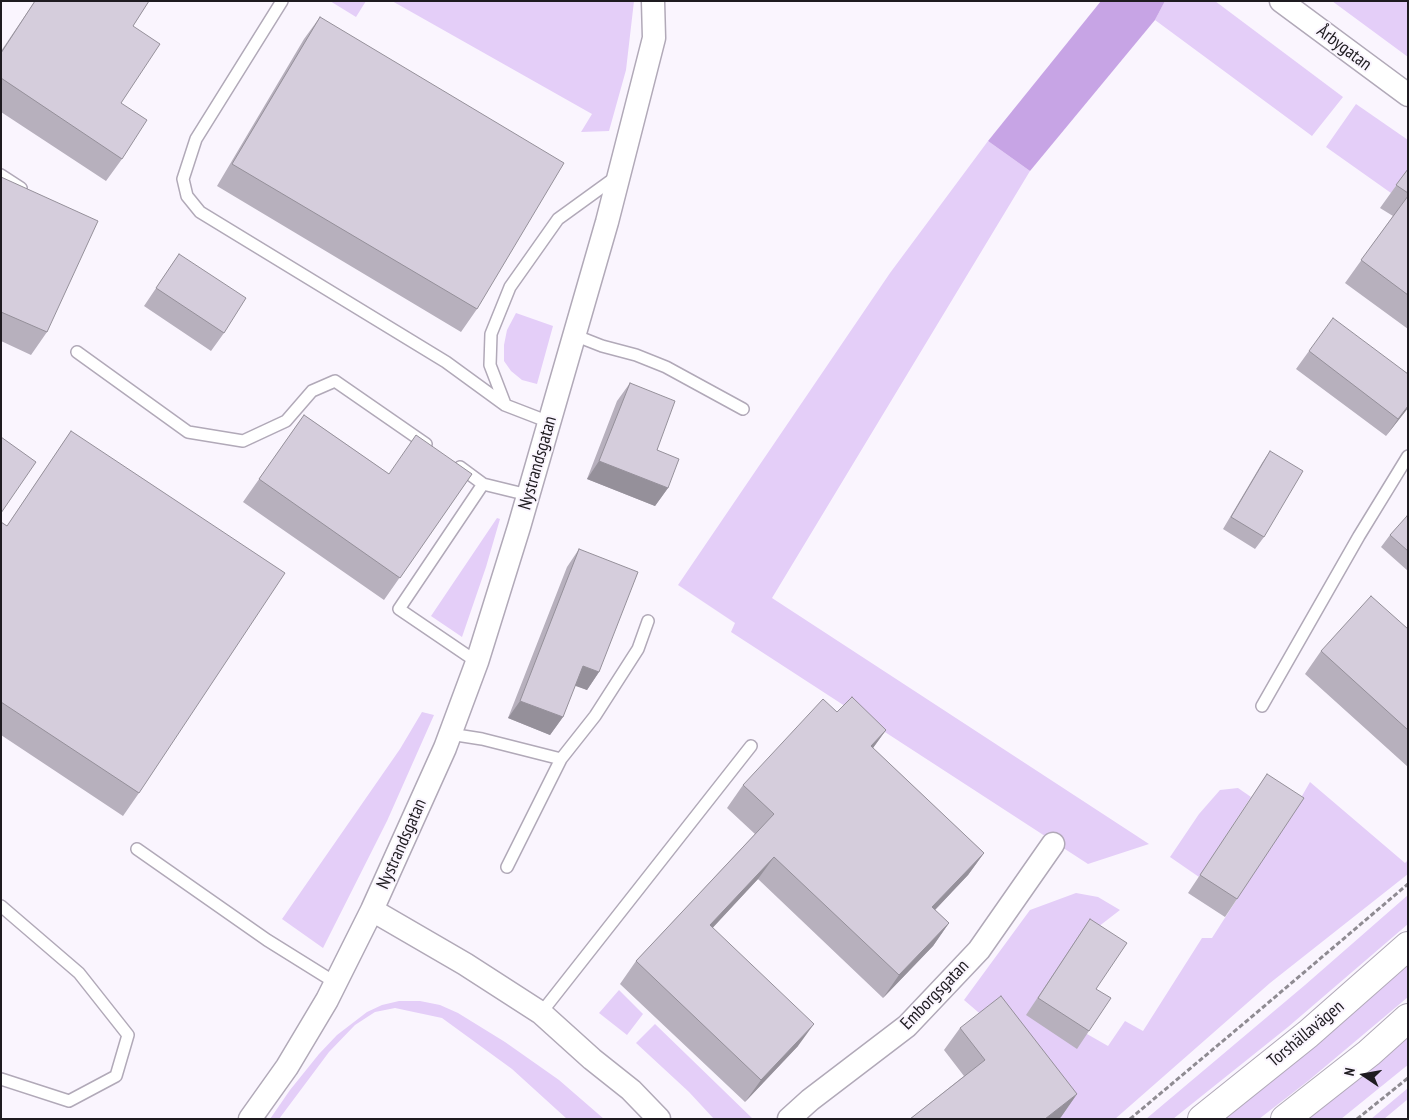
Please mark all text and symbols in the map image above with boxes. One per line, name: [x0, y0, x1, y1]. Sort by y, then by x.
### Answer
street label: Årbygatan: [1312, 20, 1376, 76]
street label: Nystrandsgatan: [514, 414, 562, 512]
street label: Nystrandsgatan: [373, 796, 431, 892]
street label: Emborgsgatan: [896, 956, 974, 1034]
street label: Torshällavägen: [1263, 996, 1349, 1072]
north arrow: [1339, 1050, 1389, 1100]
text: N: [1340, 1066, 1359, 1077]

